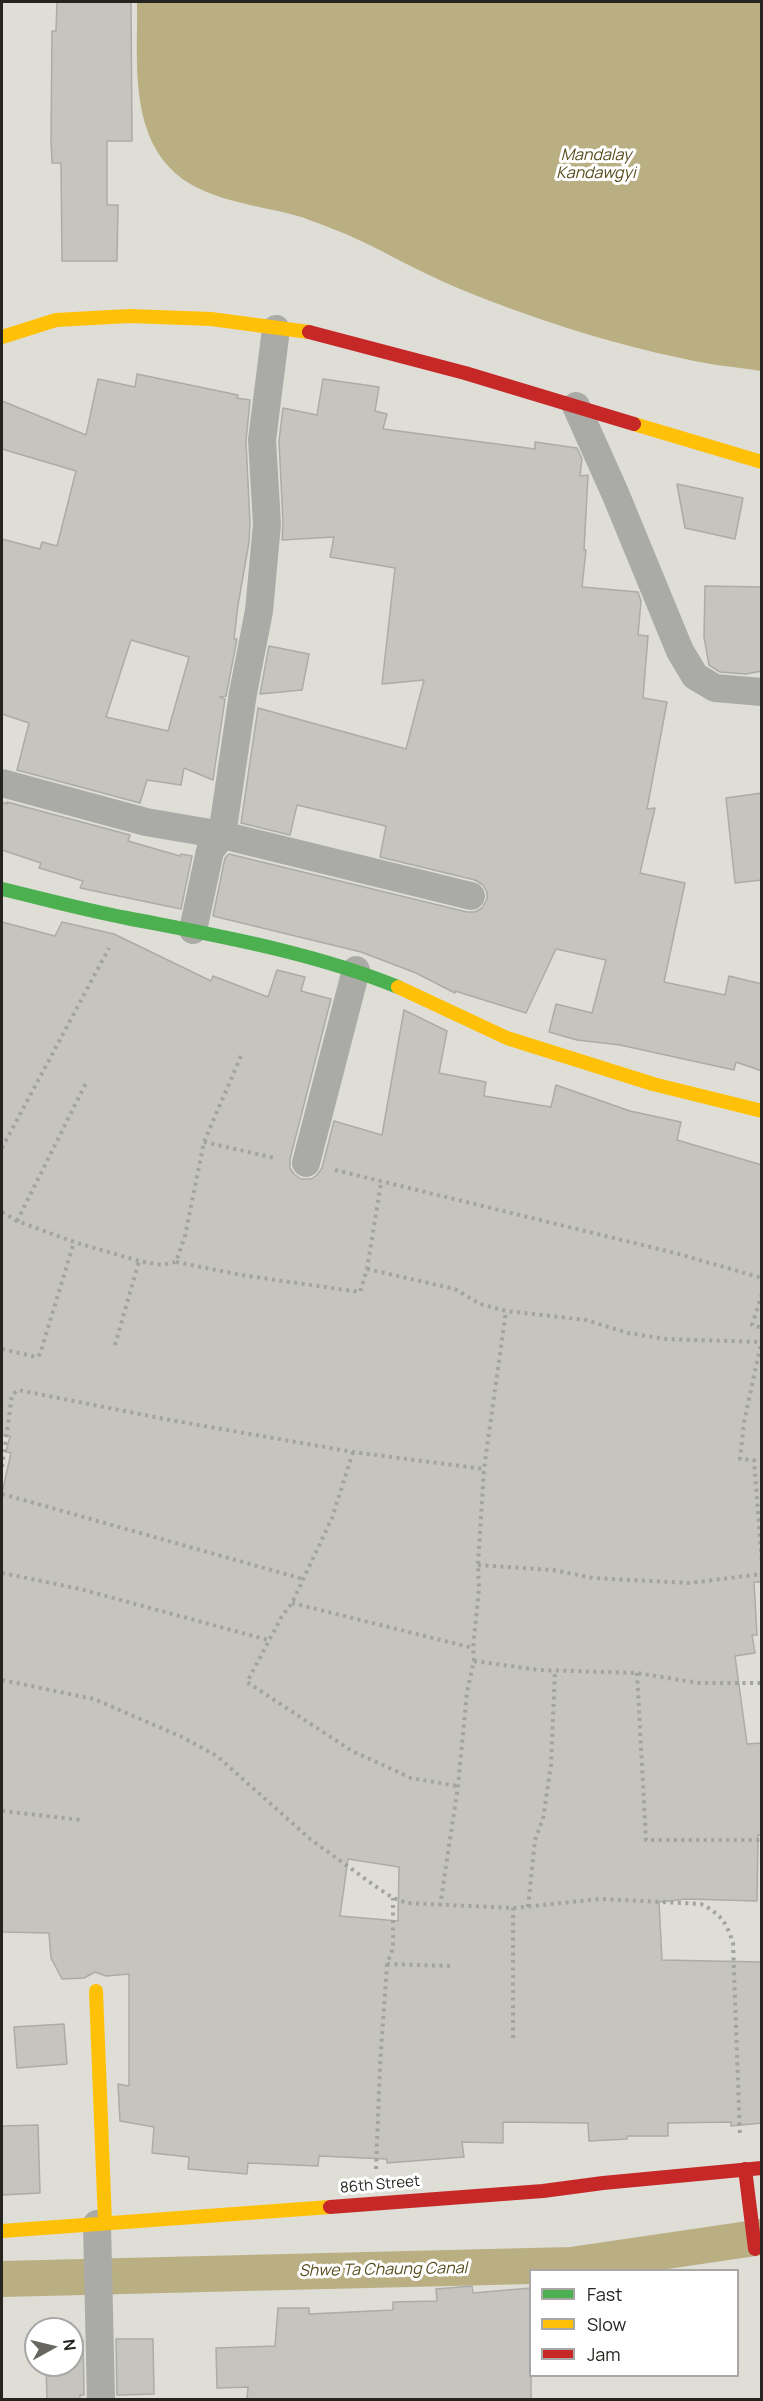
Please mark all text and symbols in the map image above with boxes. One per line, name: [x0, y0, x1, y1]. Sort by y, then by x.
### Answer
water label: Mandalay Kandawgyi: [556, 146, 636, 184]
street label: 86th Street: [339, 2173, 421, 2197]
water label: Shwe Ta Chaung Canal: [299, 2259, 467, 2281]
legend: [529, 2269, 739, 2377]
text: Fast: [587, 2282, 622, 2306]
text: Slow: [587, 2312, 626, 2336]
north arrow: [24, 2317, 84, 2377]
text: N: [58, 2338, 82, 2352]
text: Jam: [587, 2342, 621, 2366]

